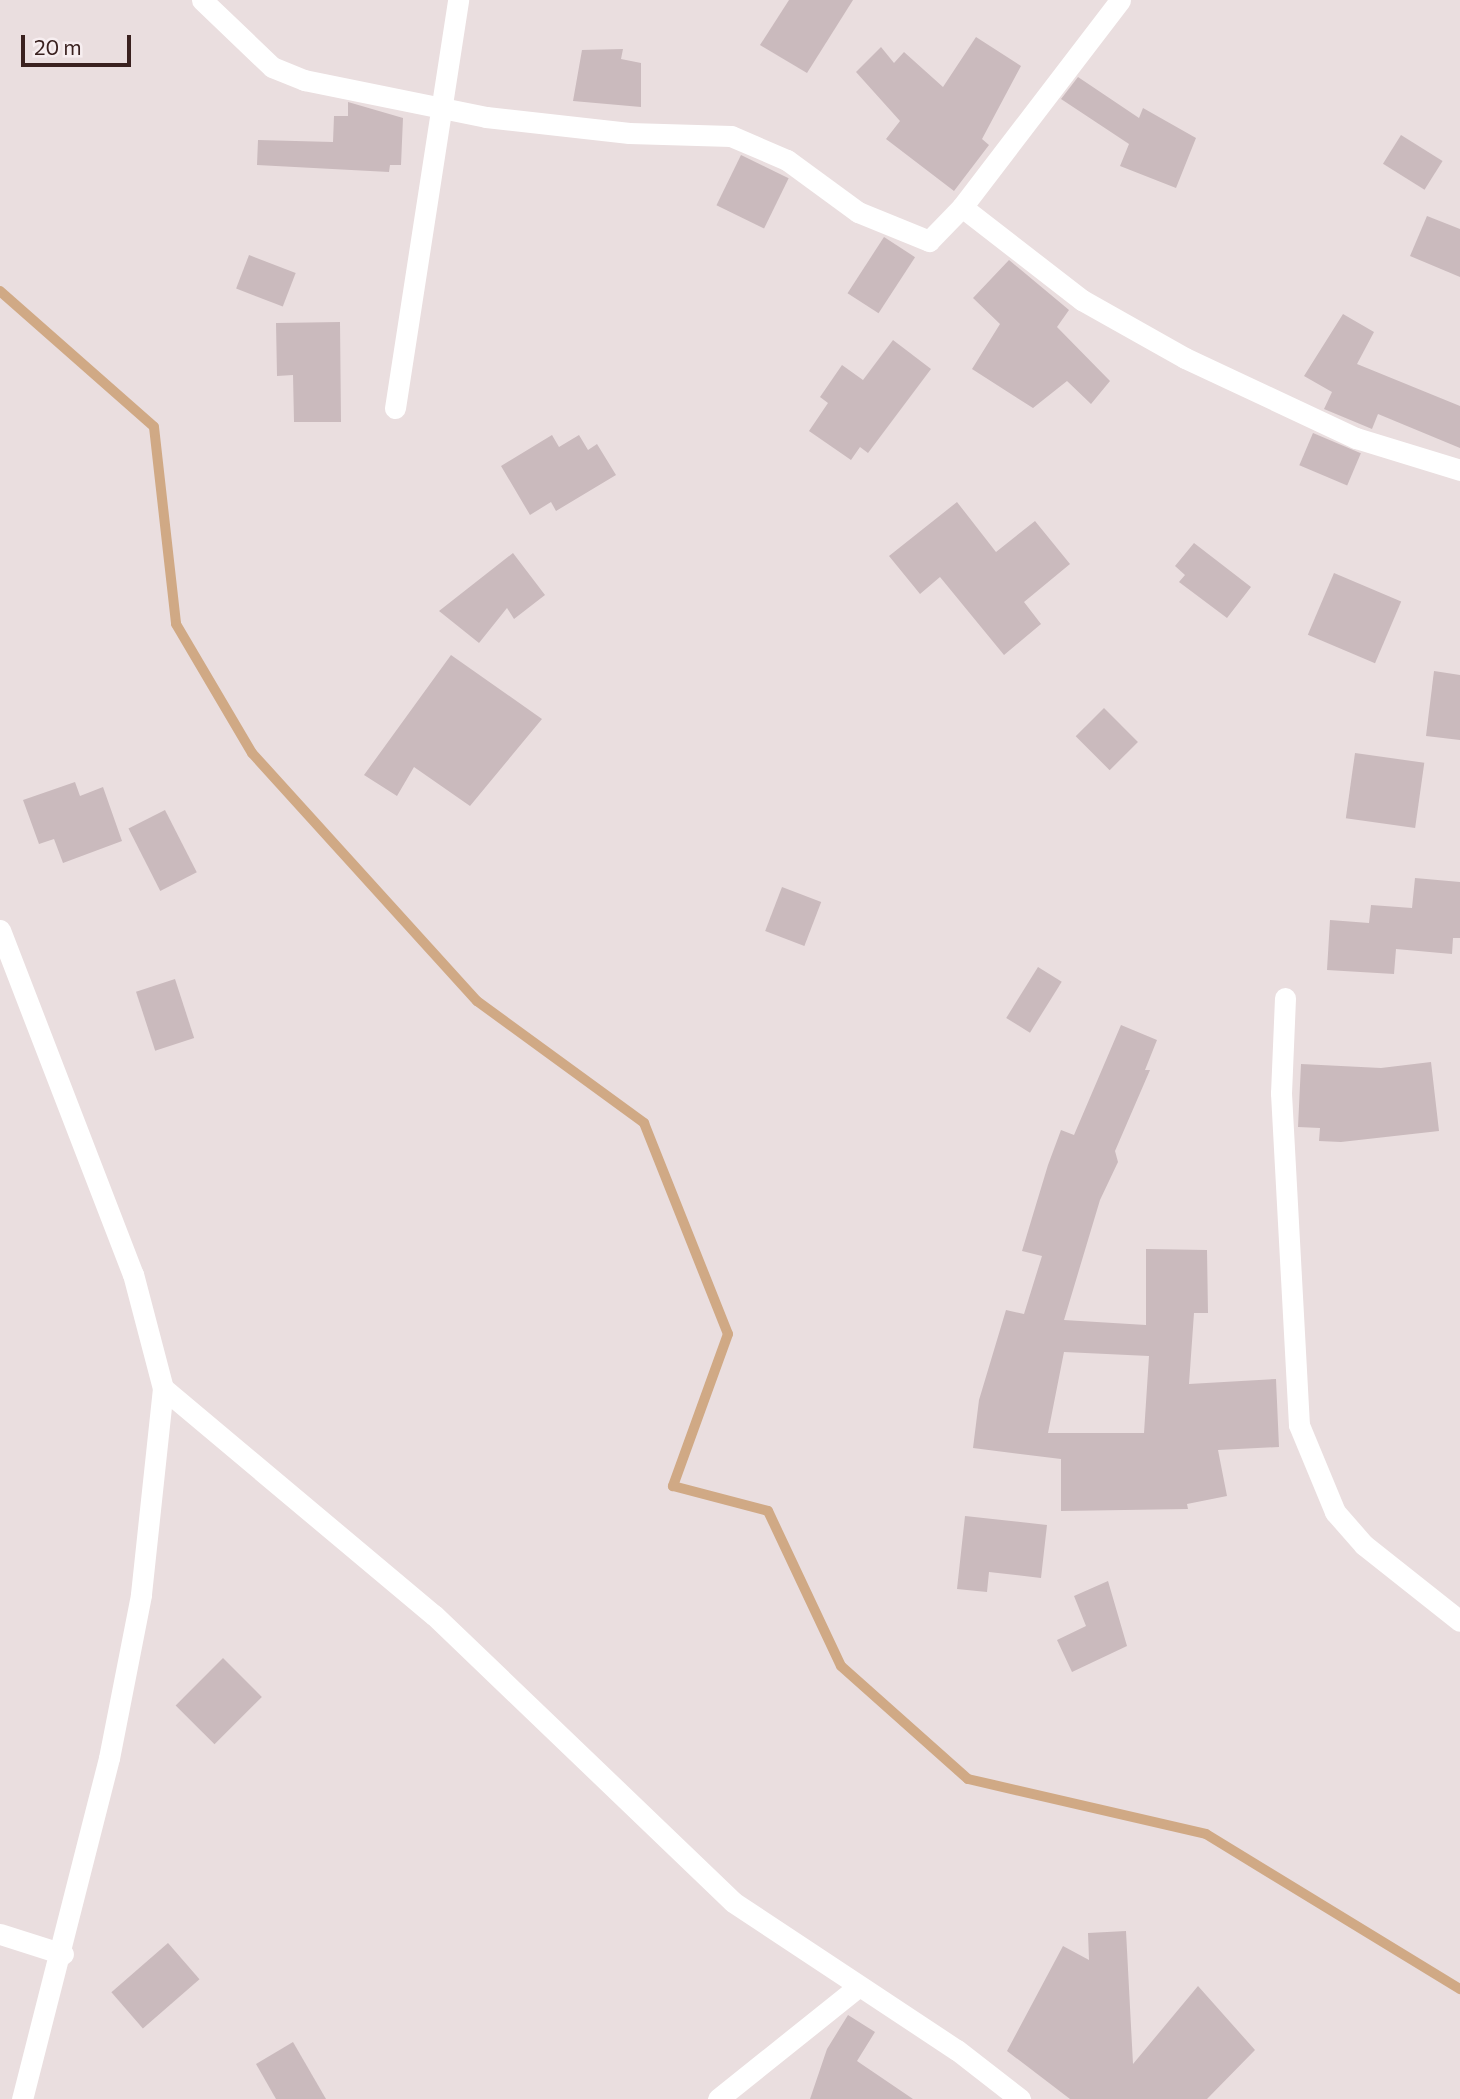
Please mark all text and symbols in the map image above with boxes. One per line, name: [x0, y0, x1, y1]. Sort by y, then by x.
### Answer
scale bar: [24, 21, 135, 65]
text: 20 m: [34, 34, 82, 59]

